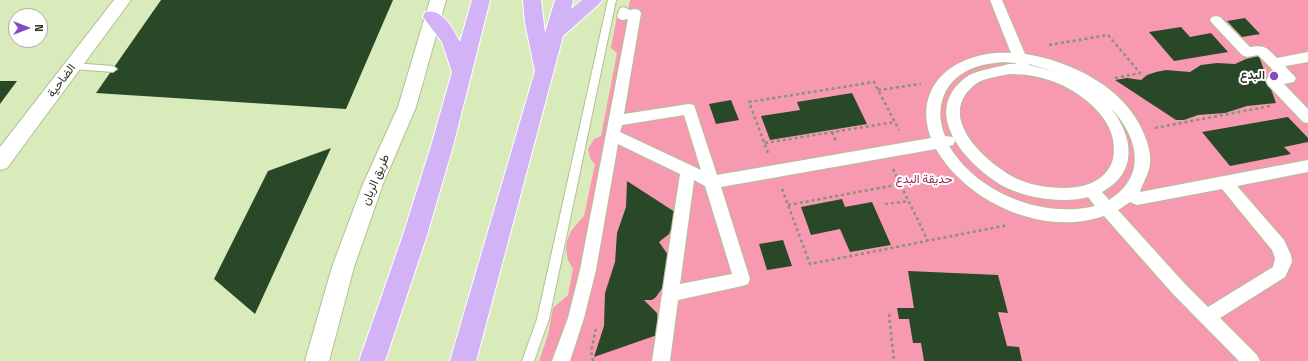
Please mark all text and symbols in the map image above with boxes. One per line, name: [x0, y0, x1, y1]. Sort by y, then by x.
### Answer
north arrow: [8, 8, 48, 48]
text: N: [31, 24, 47, 32]
street label: الضاحية: [45, 61, 79, 101]
place label: البدع: [1240, 69, 1265, 83]
marker: البدع: [1268, 70, 1280, 82]
street label: طريق الريان: [359, 152, 393, 208]
park label: حديقة البدع: [895, 173, 953, 187]

